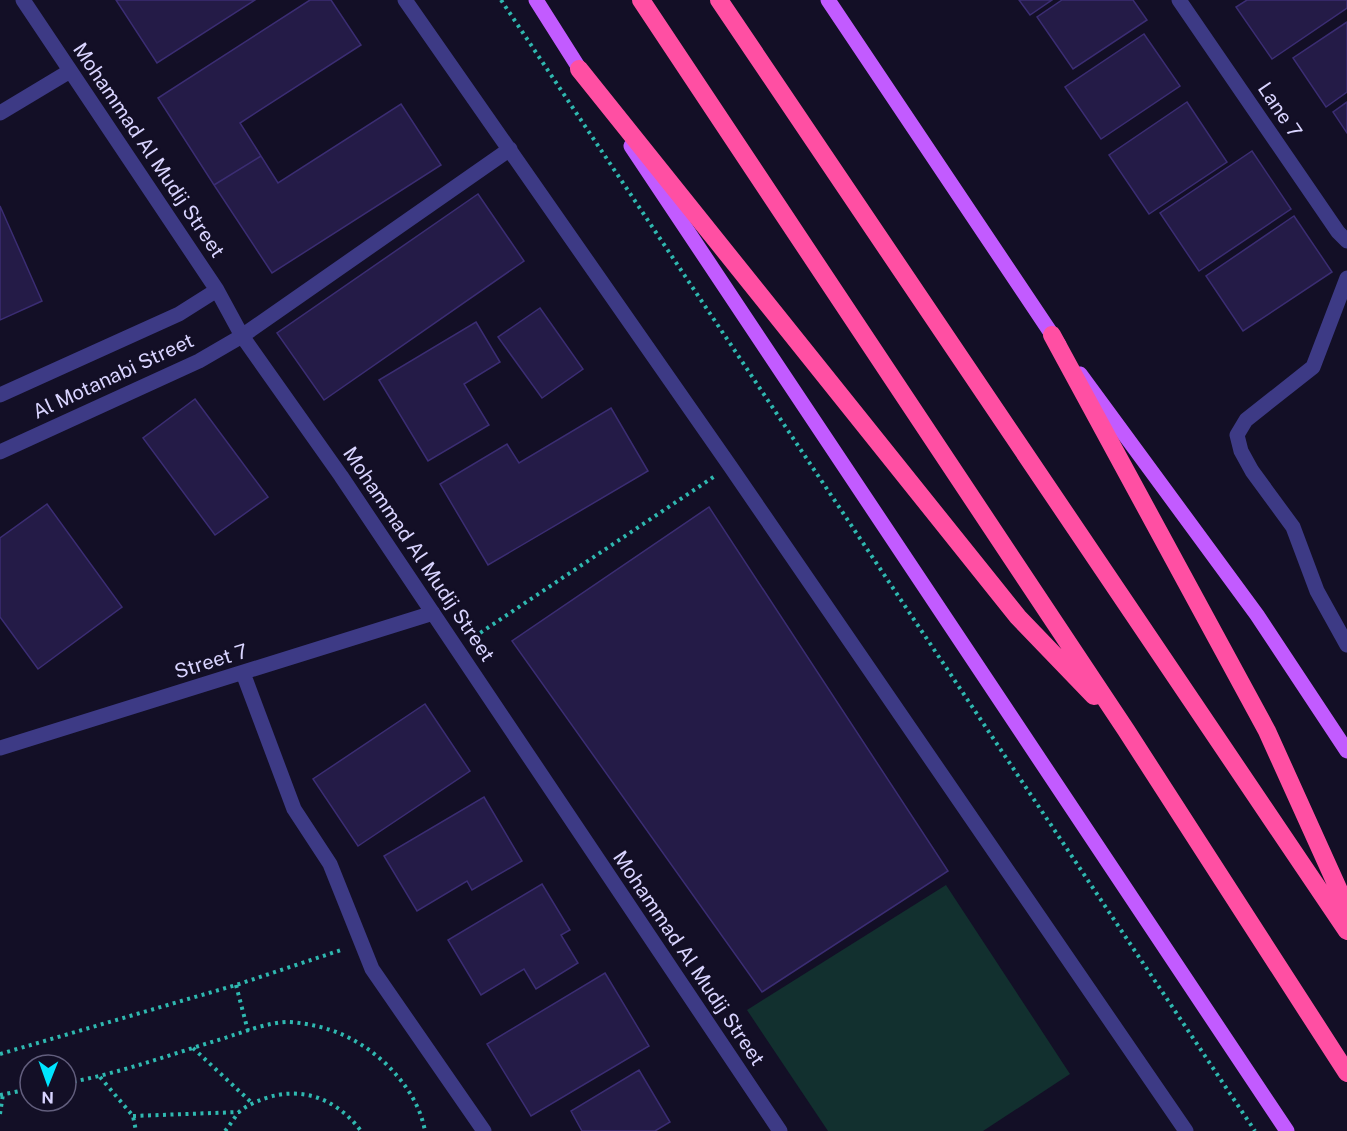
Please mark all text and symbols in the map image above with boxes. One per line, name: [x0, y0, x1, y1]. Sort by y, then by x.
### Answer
street label: Mohammad Al Mudij Street: [68, 38, 230, 262]
street label: Lane 7: [1253, 78, 1307, 142]
street label: Al Motanabi Street: [29, 328, 197, 424]
street label: Mohammad Al Mudij Street: [338, 442, 500, 666]
street label: Street 7: [171, 639, 251, 683]
street label: Mohammad Al Mudij Street: [608, 846, 770, 1070]
north arrow: [18, 1053, 78, 1113]
text: N: [41, 1088, 54, 1107]

